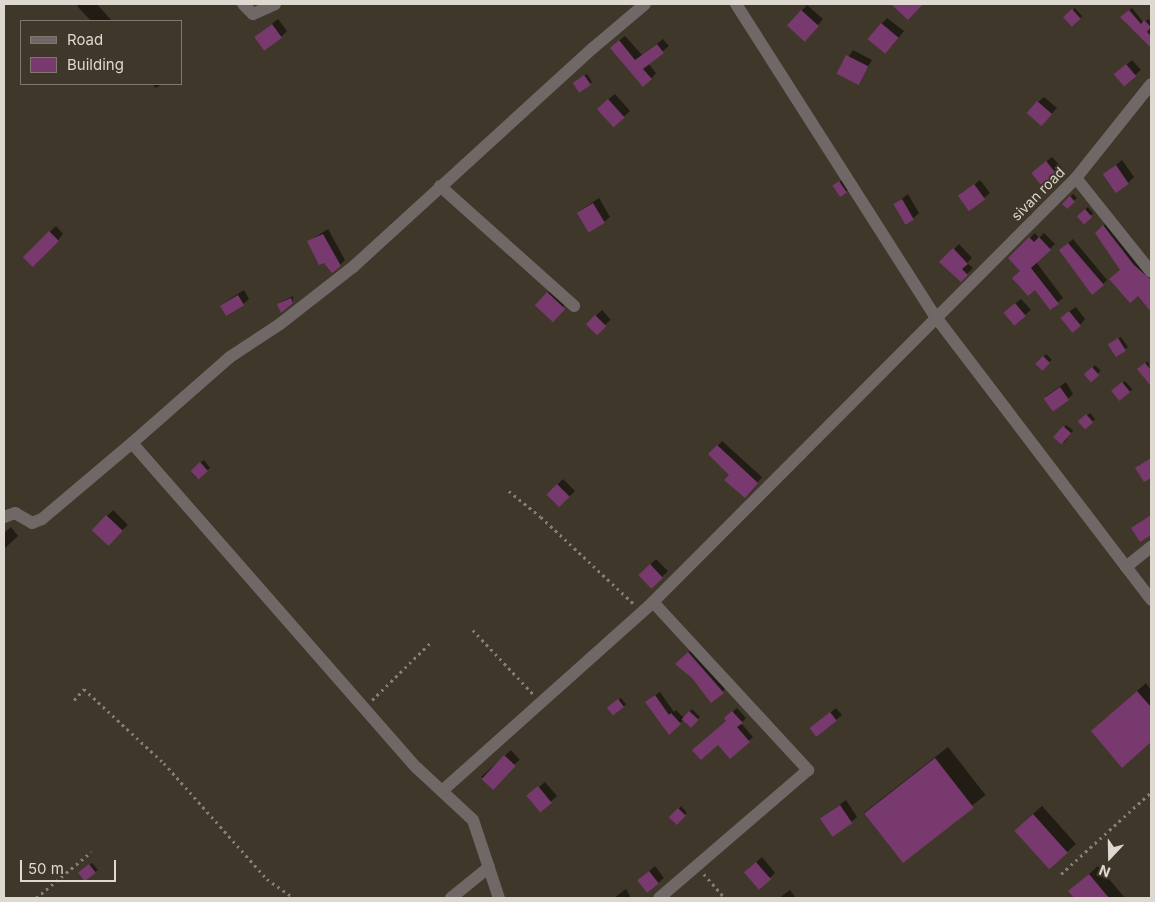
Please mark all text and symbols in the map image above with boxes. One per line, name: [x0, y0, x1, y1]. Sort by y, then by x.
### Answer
legend: [20, 20, 182, 85]
text: Road: [67, 30, 103, 49]
text: Building: [67, 55, 124, 74]
street label: sivan road: [1008, 164, 1068, 224]
north arrow: [1085, 832, 1135, 882]
scale bar: [22, 850, 119, 882]
text: 50 m: [28, 859, 64, 878]
text: N: [1096, 862, 1112, 881]

